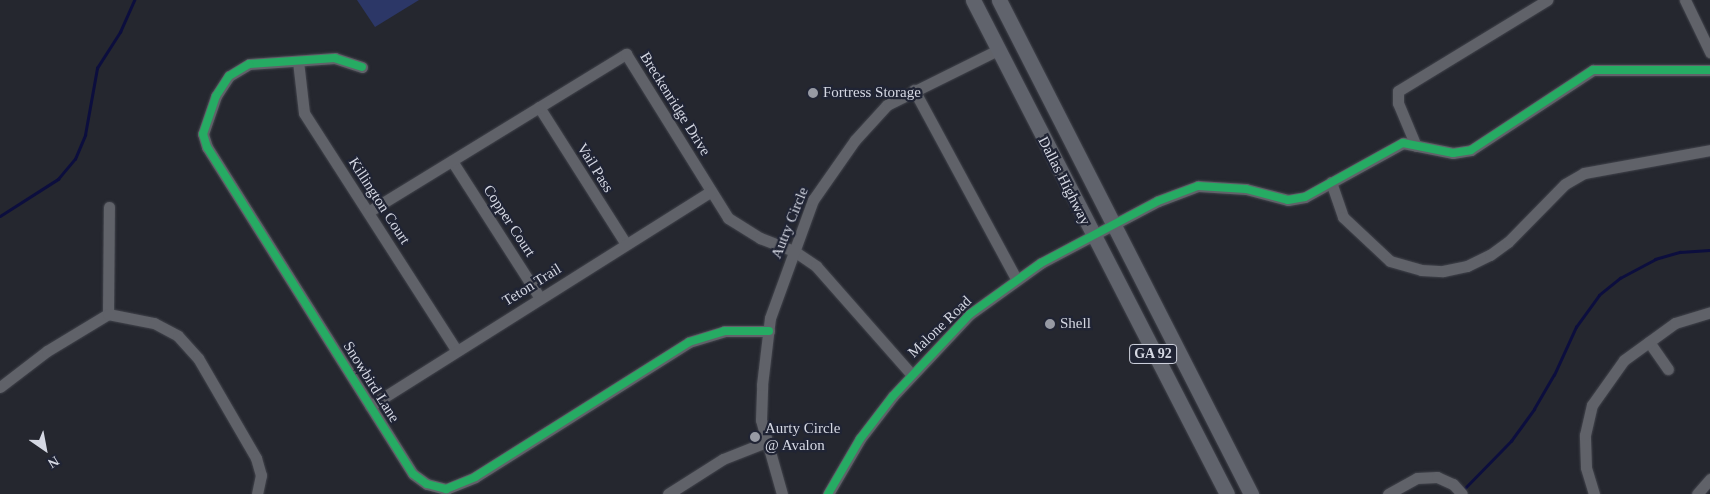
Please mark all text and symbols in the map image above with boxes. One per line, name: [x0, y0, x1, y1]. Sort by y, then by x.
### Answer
street label: Breckenridge Drive: [636, 49, 714, 159]
place label: Fortress Storage: [823, 84, 921, 102]
marker: Fortress Storage: [807, 87, 819, 99]
street label: Dallas Highway: [1034, 134, 1094, 228]
street label: Vail Pass: [573, 140, 617, 196]
street label: Killington Court: [344, 154, 414, 248]
street label: Copper Court: [479, 182, 539, 260]
street label: Autry Circle: [768, 185, 812, 261]
street label: Teton Trail: [499, 260, 565, 310]
street label: Malone Road: [905, 292, 975, 362]
place label: Shell: [1060, 315, 1091, 333]
marker: Shell: [1044, 318, 1056, 330]
street label: Snowbird Lane: [339, 338, 403, 426]
road number: GA 92: [1128, 342, 1178, 366]
place label: Aurty Circle @ Avalon: [765, 419, 840, 454]
north arrow: [20, 424, 70, 474]
marker: Aurty Circle @ Avalon: [749, 431, 761, 443]
text: N: [45, 453, 62, 471]

